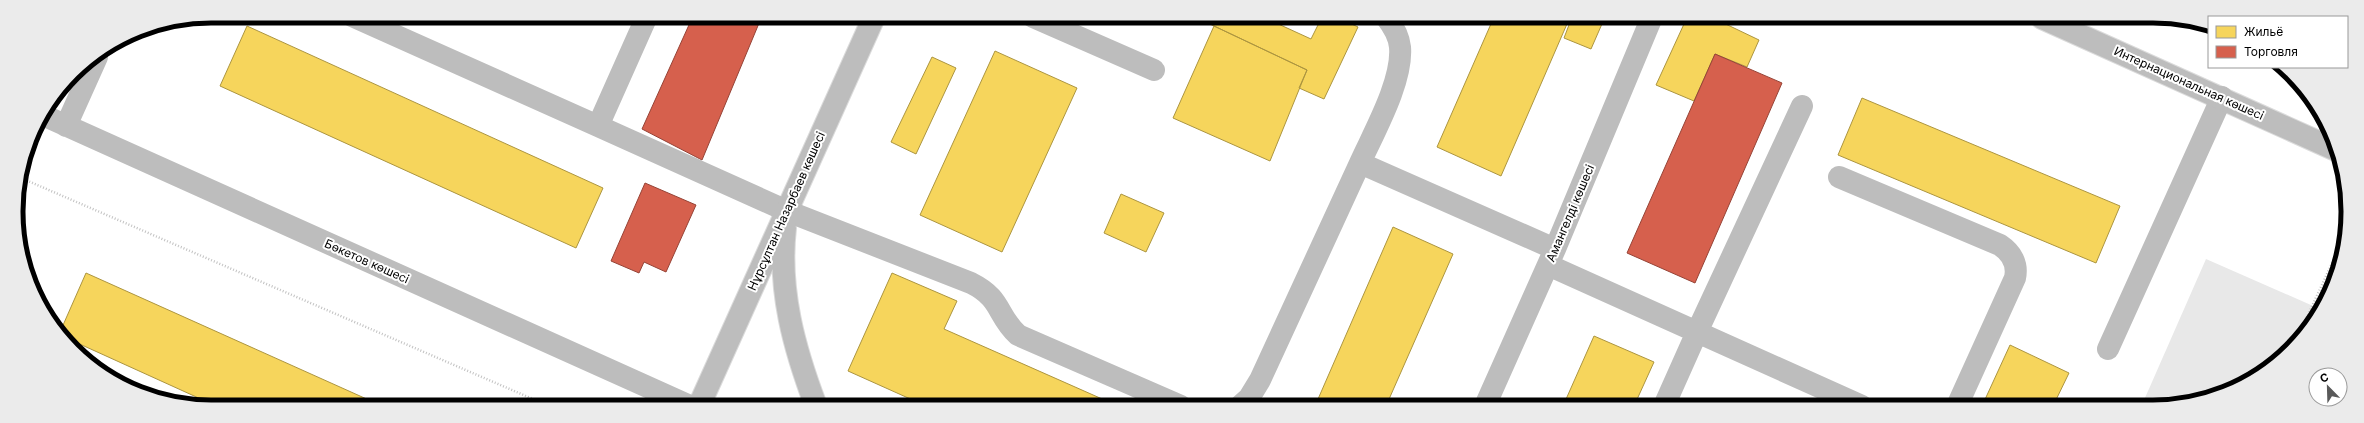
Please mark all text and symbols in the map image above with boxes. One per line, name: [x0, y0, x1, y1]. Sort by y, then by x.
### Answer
legend: [2208, 16, 2348, 68]
text: Жильё: [2244, 24, 2283, 39]
street label: Интернациональная көшесі: [2112, 43, 2266, 123]
text: Торговля: [2244, 44, 2298, 59]
street label: Нұрсұлтан Назарбаев көшесі: [744, 129, 828, 293]
street label: Амангелді көшесі: [1543, 162, 1597, 264]
street label: Бөкетов көшесі: [322, 236, 412, 286]
north arrow: [2308, 367, 2348, 407]
text: С: [2318, 370, 2331, 386]

